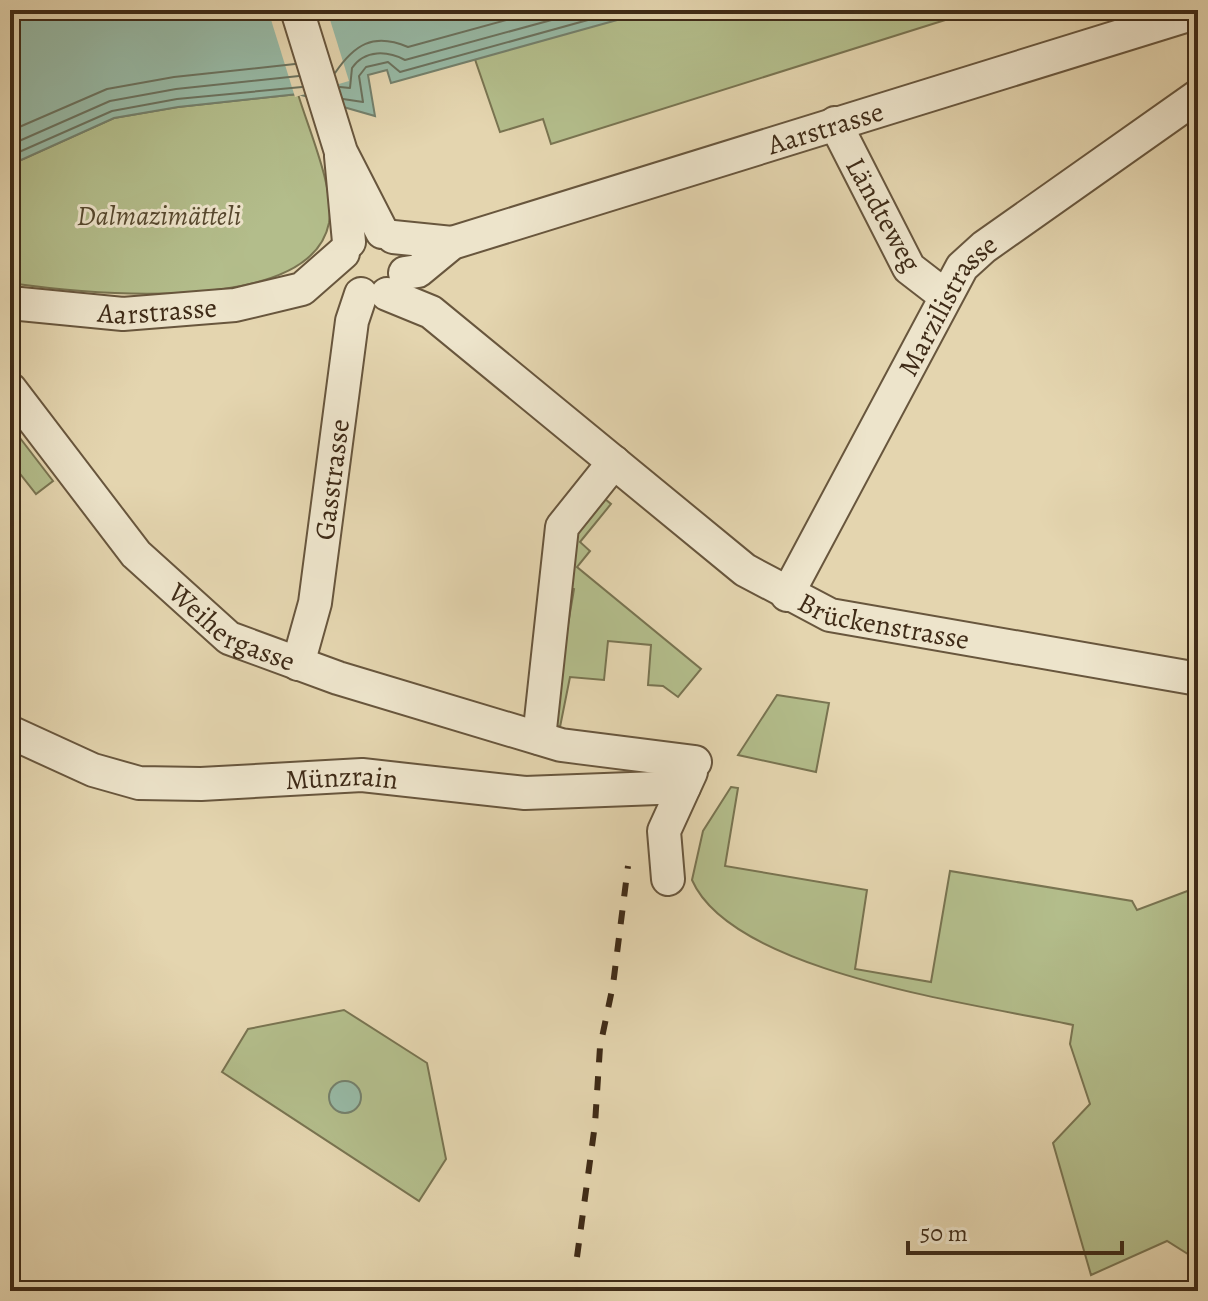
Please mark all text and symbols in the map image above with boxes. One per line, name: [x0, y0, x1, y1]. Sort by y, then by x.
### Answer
street label: Aarstrasse: [762, 93, 888, 164]
street label: Ländteweg: [836, 151, 930, 278]
park label: Dalmazimätteli: [77, 197, 241, 235]
street label: Marzilistrasse: [889, 226, 1005, 383]
street label: Aarstrasse: [95, 289, 218, 334]
street label: Gasstrasse: [305, 417, 359, 542]
street label: Weihergasse: [159, 574, 300, 681]
street label: Brückenstrasse: [791, 583, 972, 659]
street label: Münzrain: [284, 757, 400, 799]
scale bar: [908, 1205, 1122, 1255]
text: 50 m: [920, 1217, 968, 1249]

